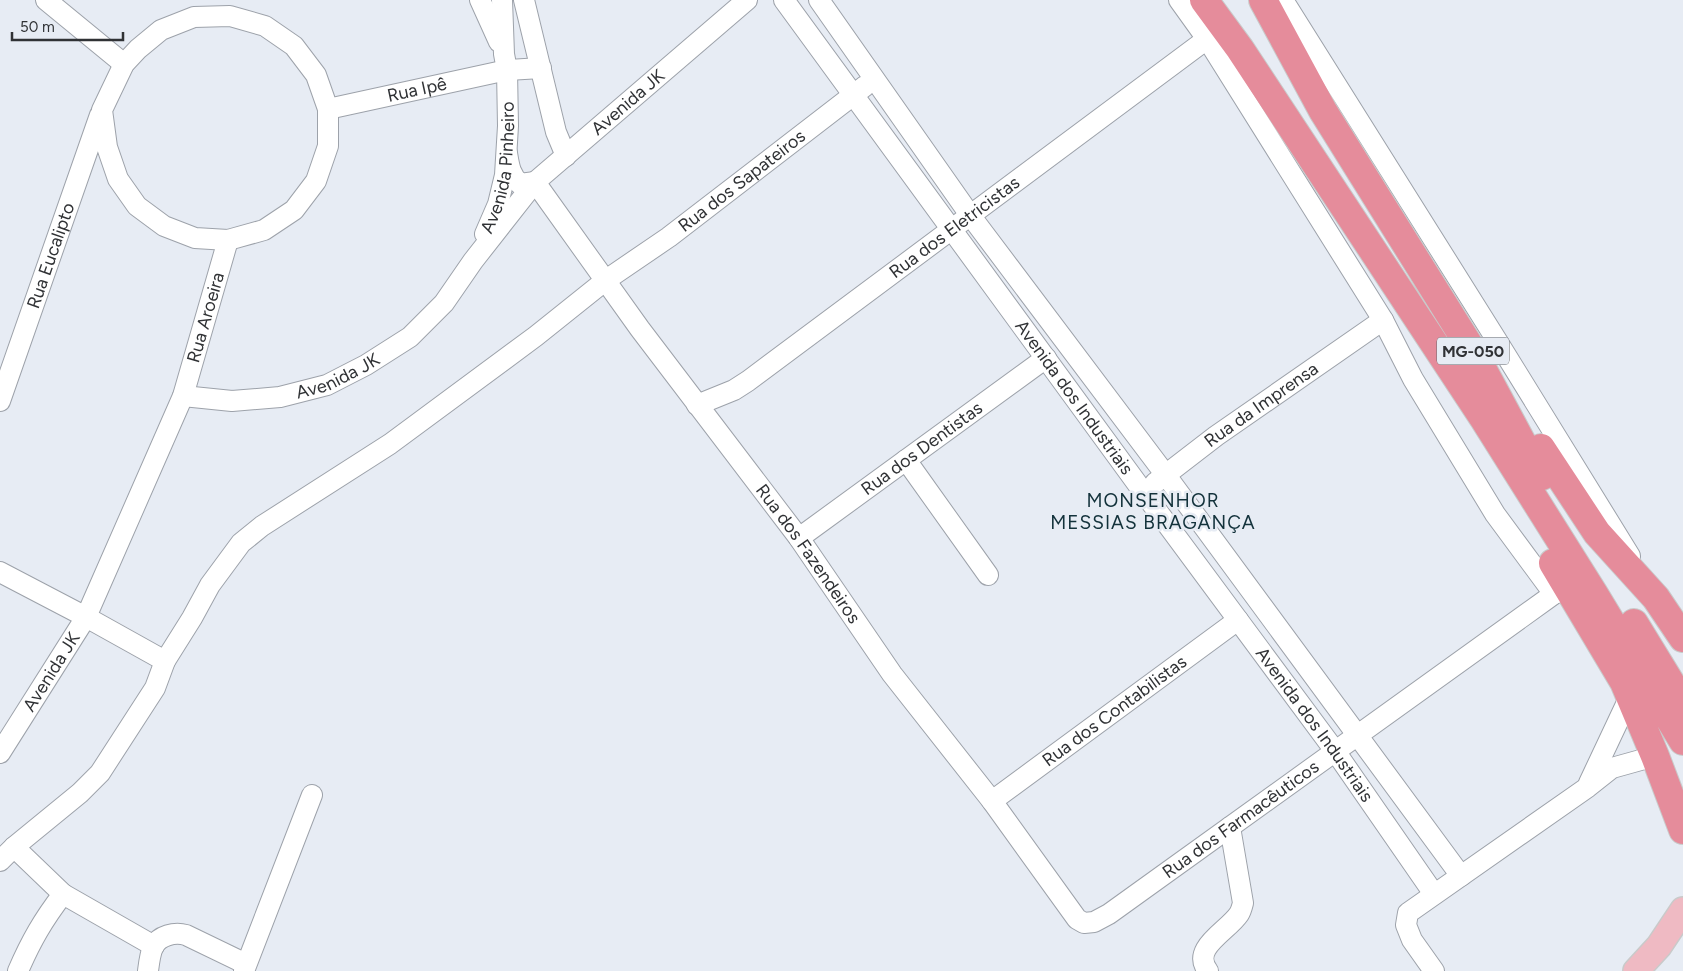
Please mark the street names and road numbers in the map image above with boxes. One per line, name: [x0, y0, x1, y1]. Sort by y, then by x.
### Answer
street label: Avenida JK: [587, 65, 669, 140]
street label: Rua Ipê: [385, 72, 449, 107]
street label: Avenida Pinheiro: [476, 101, 519, 237]
street label: Rua dos Sapateiros: [674, 125, 810, 237]
street label: Rua dos Eletricistas: [885, 171, 1024, 283]
street label: Rua Eucalipto: [22, 200, 79, 311]
street label: Rua Aroeira: [182, 270, 229, 365]
street label: Avenida dos Industriais: [1010, 316, 1138, 479]
road number: MG-050: [1437, 338, 1509, 364]
street label: Avenida JK: [294, 348, 384, 404]
street label: Rua da Imprensa: [1200, 357, 1322, 452]
street label: Rua dos Dentistas: [857, 397, 987, 500]
street label: Rua dos Fazendeiros: [751, 480, 865, 628]
street label: Avenida JK: [18, 628, 85, 716]
street label: Avenida dos Industriais: [1251, 643, 1378, 806]
street label: Rua dos Contabilistas: [1038, 651, 1191, 771]
street label: Rua dos Farmacêuticos: [1158, 756, 1323, 883]

